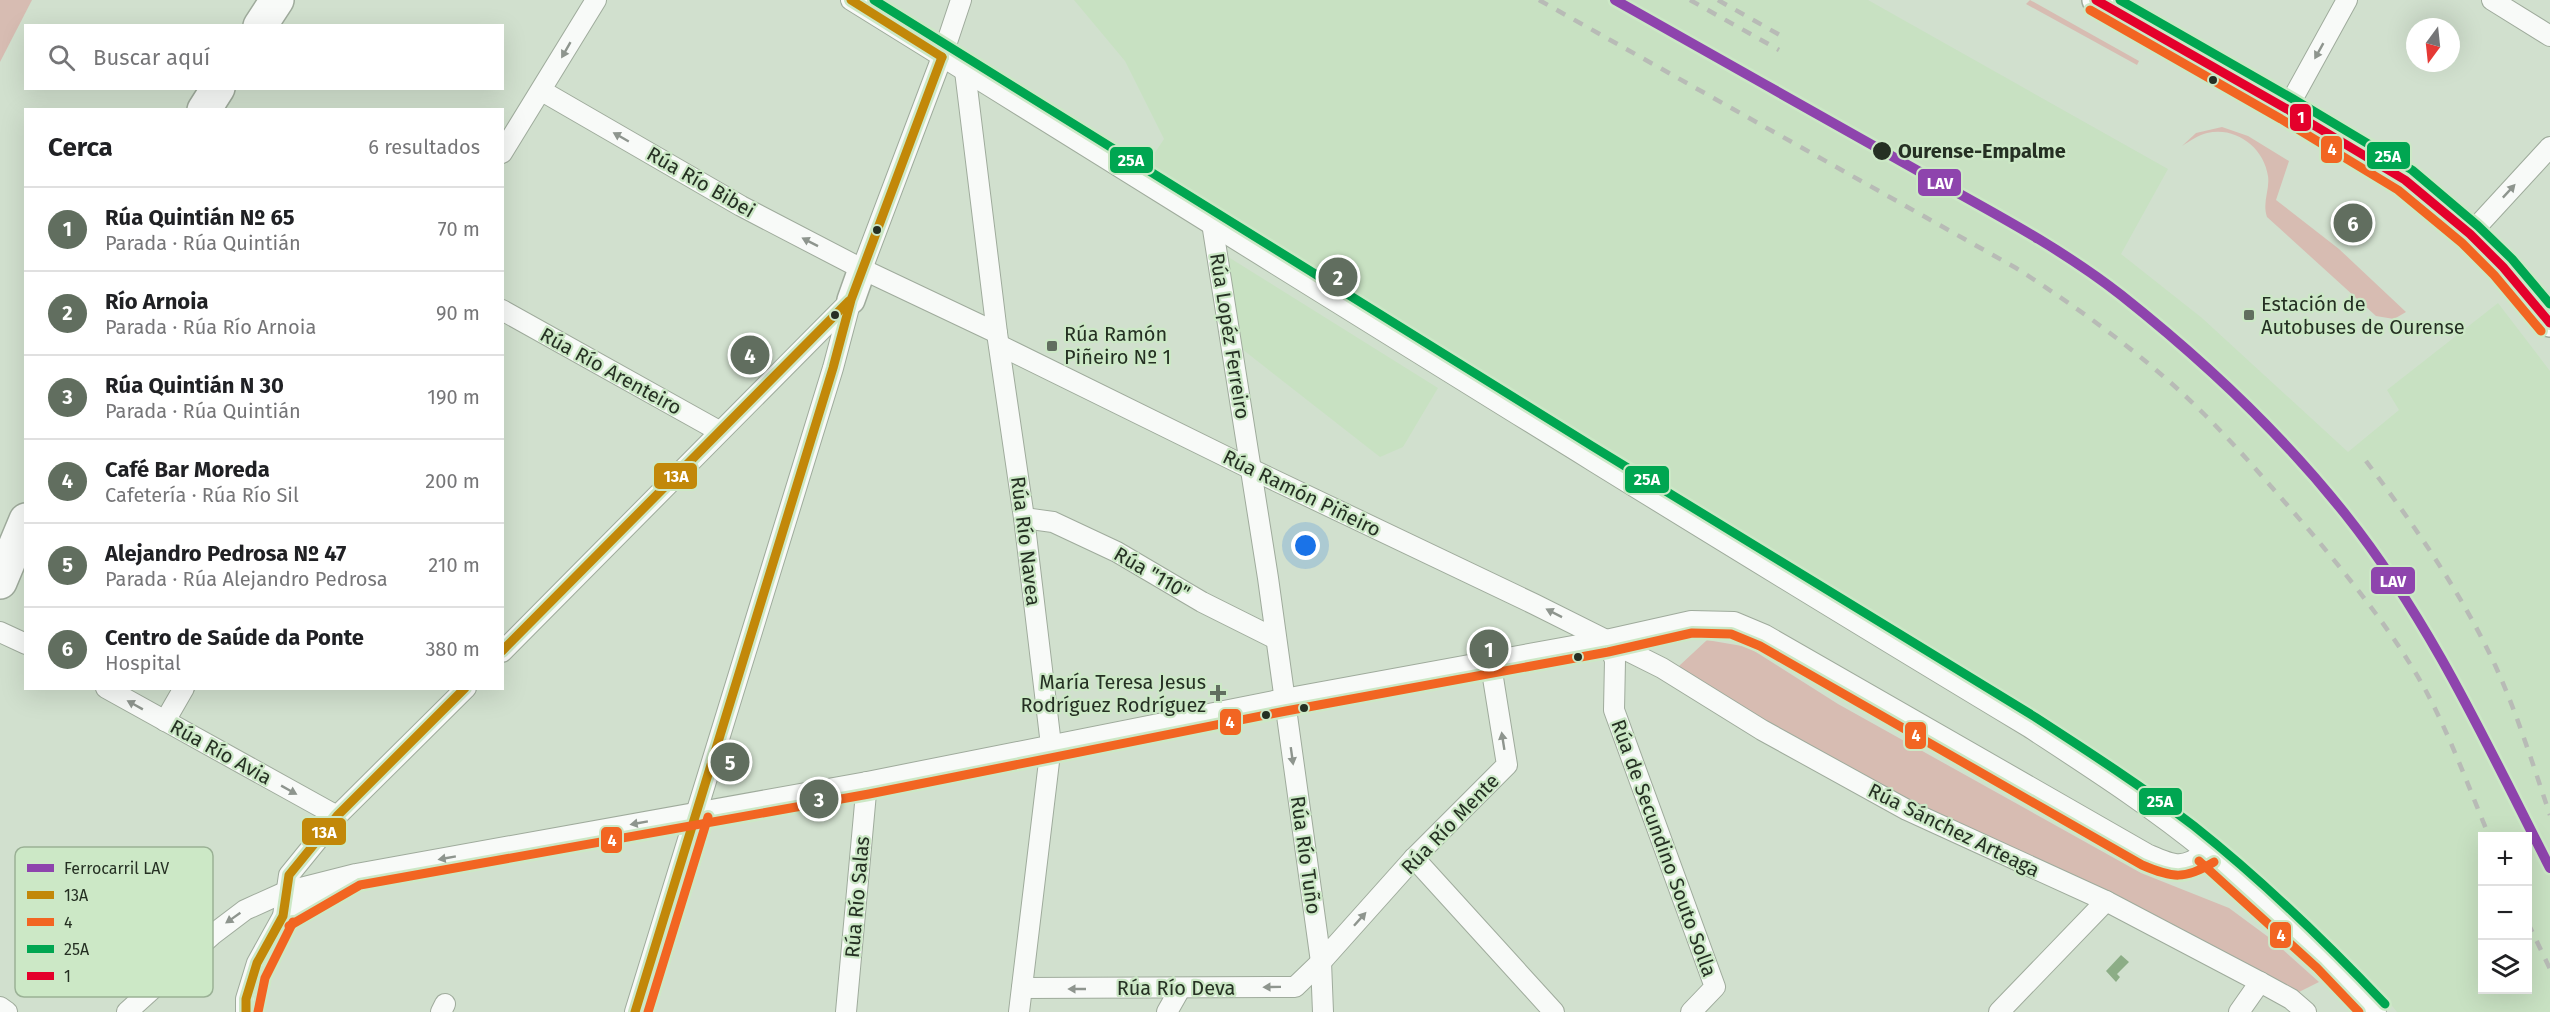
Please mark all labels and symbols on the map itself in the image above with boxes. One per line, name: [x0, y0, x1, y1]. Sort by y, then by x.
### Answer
north arrow: [2406, 18, 2460, 72]
one-way arrow: [561, 42, 571, 59]
one-way arrow: [2314, 43, 2324, 60]
unlabelled marker: [2207, 74, 2219, 86]
line badge: 1: [2289, 103, 2312, 132]
text: 1: [2297, 108, 2305, 127]
one-way arrow: [613, 131, 629, 142]
line badge: 4: [2320, 135, 2343, 164]
place label: Ourense-Empalme: [1898, 139, 2066, 163]
marker: Ourense-Empalme: [1871, 140, 1893, 162]
text: 4: [2327, 140, 2337, 159]
street label: Rúa Río Bibei: [643, 141, 759, 223]
line badge: 25A: [2366, 141, 2411, 170]
line badge: 25A: [1109, 146, 1154, 174]
text: 25A: [2375, 147, 2402, 166]
text: 25A: [1118, 151, 1145, 170]
line badge: LAV: [1917, 168, 1962, 197]
text: LAV: [1927, 174, 1954, 193]
one-way arrow: [2502, 183, 2516, 198]
pin: 6: [2334, 200, 2372, 246]
unlabelled marker: [871, 224, 883, 236]
one-way arrow: [801, 237, 819, 247]
street label: Rúa Lopéz Ferreiro: [1205, 251, 1255, 421]
pin: 2: [1318, 254, 1358, 300]
place label: Estación de Autobuses de Ourense: [2261, 292, 2465, 339]
marker: Estación de Autobuses de Ourense: [2242, 308, 2256, 322]
unlabelled marker: [829, 309, 841, 321]
street label: Rúa Río Arenteiro: [536, 322, 686, 420]
place label: Rúa Ramón Piñeiro Nº 1: [1064, 322, 1171, 369]
pin: 4: [730, 332, 770, 378]
marker: Rúa Ramón Piñeiro Nº 1: [1045, 339, 1059, 353]
street label: Rúa Ramón Piñeiro: [1219, 444, 1385, 542]
line badge: 13A: [653, 462, 698, 490]
line badge: 25A: [1624, 465, 1670, 494]
text: 13A: [663, 467, 689, 486]
text: 25A: [1634, 470, 1661, 489]
street label: Rúa Río Navea: [1006, 475, 1046, 607]
your location: [1291, 531, 1320, 560]
street label: Rúa "110": [1110, 542, 1194, 604]
line badge: LAV: [2370, 566, 2416, 595]
text: LAV: [2380, 572, 2407, 591]
one-way arrow: [1545, 609, 1562, 618]
pin: 1: [1470, 626, 1508, 672]
unlabelled marker: [1572, 651, 1584, 663]
place label: María Teresa Jesus Rodríguez Rodríguez: [1020, 670, 1206, 717]
marker: María Teresa Jesus Rodríguez Rodríguez: [1211, 686, 1225, 700]
one-way arrow: [126, 700, 143, 710]
unlabelled marker: [1298, 702, 1310, 714]
line badge: 4: [1219, 708, 1242, 736]
unlabelled marker: [1260, 709, 1272, 721]
text: 4: [1225, 713, 1235, 732]
street label: Rúa Río Avia: [166, 714, 276, 790]
street label: Rúa de Secundino Souto Solla: [1606, 716, 1722, 980]
line badge: 4: [1904, 721, 1927, 750]
text: 4: [1911, 726, 1921, 745]
one-way arrow: [1498, 731, 1507, 750]
pin: 5: [710, 740, 750, 784]
one-way arrow: [1288, 747, 1297, 766]
street label: Rúa Río Mente: [1396, 769, 1504, 879]
pin: 3: [800, 776, 838, 822]
street label: Rúa Sánchez Arteaga: [1864, 778, 2044, 882]
one-way arrow: [281, 785, 298, 795]
line badge: 25A: [2138, 787, 2183, 816]
text: 25A: [2147, 792, 2174, 811]
street label: Rúa Río Tuño: [1286, 794, 1326, 916]
line badge: 13A: [301, 817, 347, 846]
one-way arrow: [630, 819, 649, 828]
text: 13A: [311, 823, 337, 842]
line badge: 4: [600, 826, 623, 854]
text: 4: [607, 831, 617, 850]
street label: Rúa Río Salas: [840, 835, 874, 959]
legend: [15, 847, 213, 997]
one-way arrow: [438, 854, 457, 863]
text: Ferrocarril LAV: [64, 859, 169, 878]
text: 13A: [64, 886, 89, 905]
one-way arrow: [225, 912, 241, 924]
one-way arrow: [1353, 912, 1366, 927]
text: 4: [64, 913, 73, 932]
line badge: 4: [2269, 921, 2292, 949]
text: 4: [2276, 926, 2286, 945]
text: 25A: [64, 940, 90, 959]
text: 1: [64, 967, 71, 986]
street label: Rúa Río Deva: [1117, 976, 1235, 1000]
one-way arrow: [1263, 982, 1282, 992]
one-way arrow: [1068, 984, 1087, 993]

